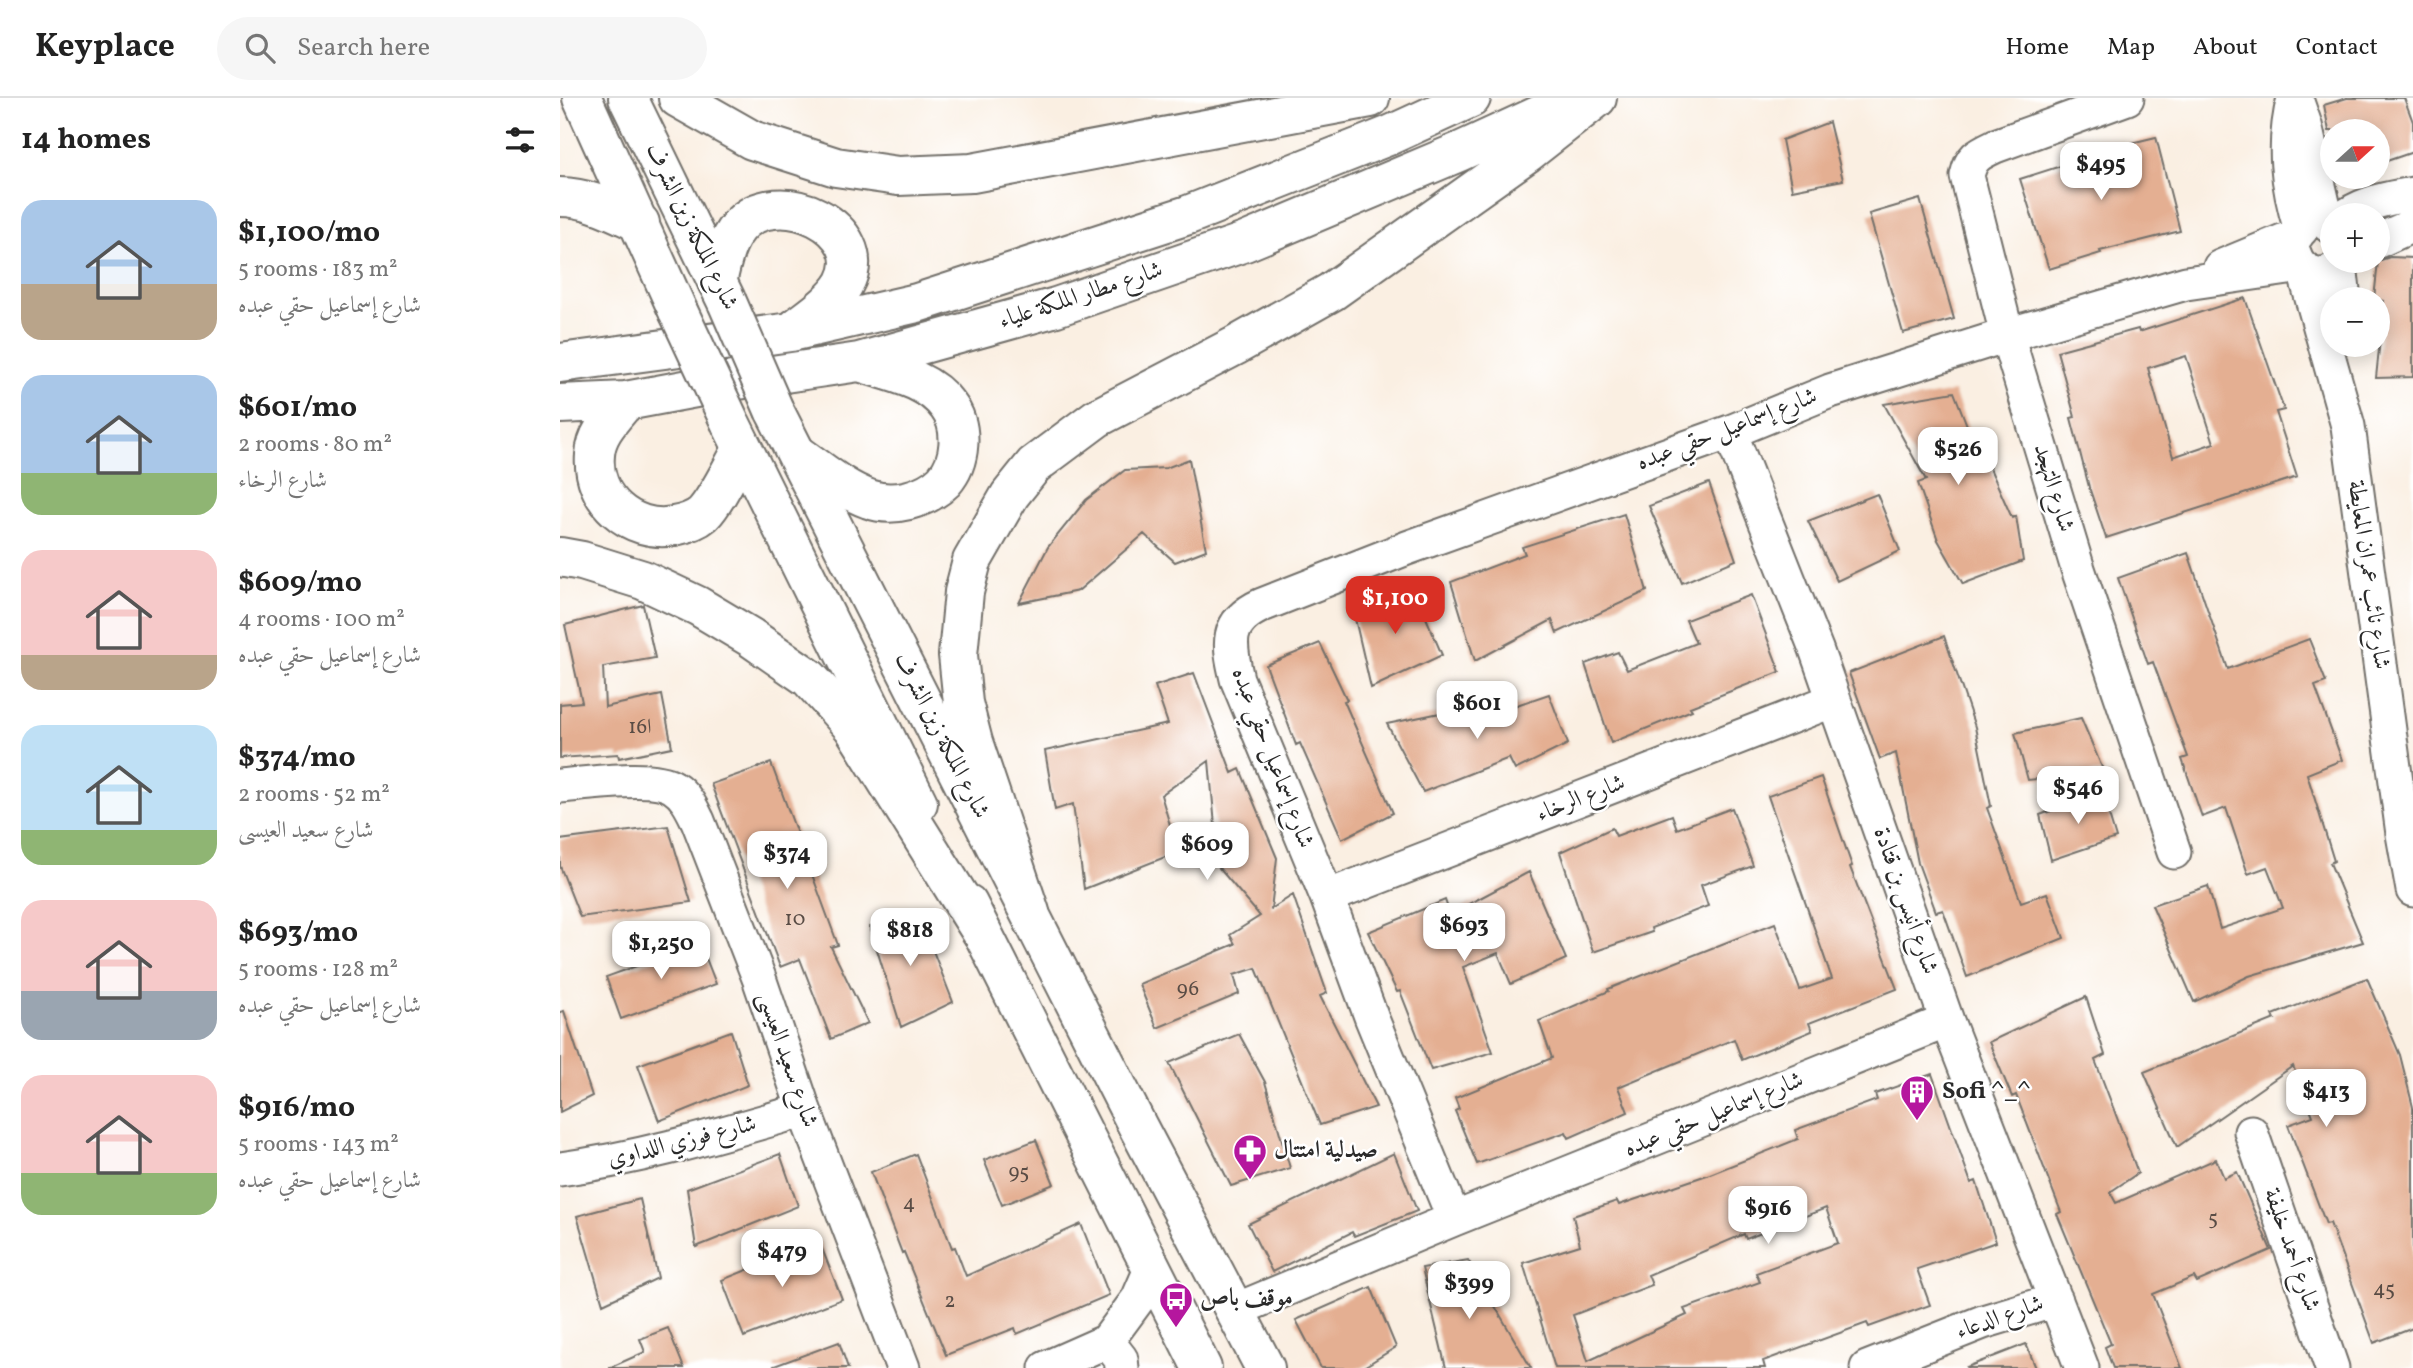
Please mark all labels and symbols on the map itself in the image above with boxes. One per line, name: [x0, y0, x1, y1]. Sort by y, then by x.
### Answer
north arrow: [2320, 119, 2390, 189]
street label: شارع الملكة زين الشرف: [635, 138, 746, 317]
pin: $495: [2060, 142, 2142, 202]
street label: شارع مطار الملكة علياء: [995, 254, 1168, 339]
street label: شارع إسماعيل حقي عبده: [1632, 380, 1824, 484]
pin: $526: [1917, 428, 1999, 487]
street label: شارع التهجد: [2022, 440, 2083, 537]
street label: شارع نائب عمران المعايطة: [2337, 478, 2398, 672]
pin: $1,100: [1338, 576, 1452, 636]
street label: شارع الملكة زين الشرف: [884, 647, 997, 825]
street label: شارع إسماعيل حقي عبده: [1218, 663, 1322, 855]
pin: $601: [1436, 682, 1518, 741]
house number: ا16: [628, 713, 652, 742]
street label: شارع الرخاء: [1531, 766, 1631, 832]
pin: $546: [2037, 766, 2119, 826]
pin: $609: [1166, 822, 1248, 882]
street label: شارع أنيس بن قتادة: [1863, 822, 1948, 979]
pin: $374: [746, 832, 828, 891]
pin: $693: [1423, 904, 1505, 963]
house number: 10: [785, 905, 805, 934]
pin: $818: [869, 908, 951, 968]
pin: $1,250: [604, 922, 718, 981]
house number: 96: [1177, 975, 1199, 1004]
street label: شارع سعيد العيسى: [747, 988, 826, 1133]
street label: شارع إسماعيل حقي عبده: [1619, 1063, 1810, 1170]
pin: $413: [2285, 1070, 2367, 1129]
building icon: Sofi ^_^: [1898, 1073, 1936, 1122]
place label: Sofi ^_^: [1942, 1075, 2031, 1109]
street label: شارع فوزي اللداوي: [604, 1107, 760, 1178]
pharmacy icon: صيدلية امتتال: [1231, 1132, 1269, 1181]
place label: صيدلية امتتال: [1274, 1134, 1378, 1168]
house number: 95: [1009, 1158, 1029, 1187]
street label: شارع أحمد خليفة: [2253, 1183, 2330, 1317]
pin: $916: [1727, 1186, 1809, 1246]
house number: 4: [903, 1189, 915, 1218]
house number: 5: [2208, 1204, 2218, 1233]
pin: $479: [741, 1230, 823, 1289]
pin: $399: [1428, 1262, 1510, 1321]
house number: 45: [2373, 1275, 2395, 1304]
bus stop icon: موقف باص: [1157, 1280, 1195, 1329]
place label: موقف باص: [1200, 1282, 1293, 1316]
house number: 2: [944, 1287, 956, 1316]
street label: شارع الدعاء: [1952, 1287, 2049, 1350]

